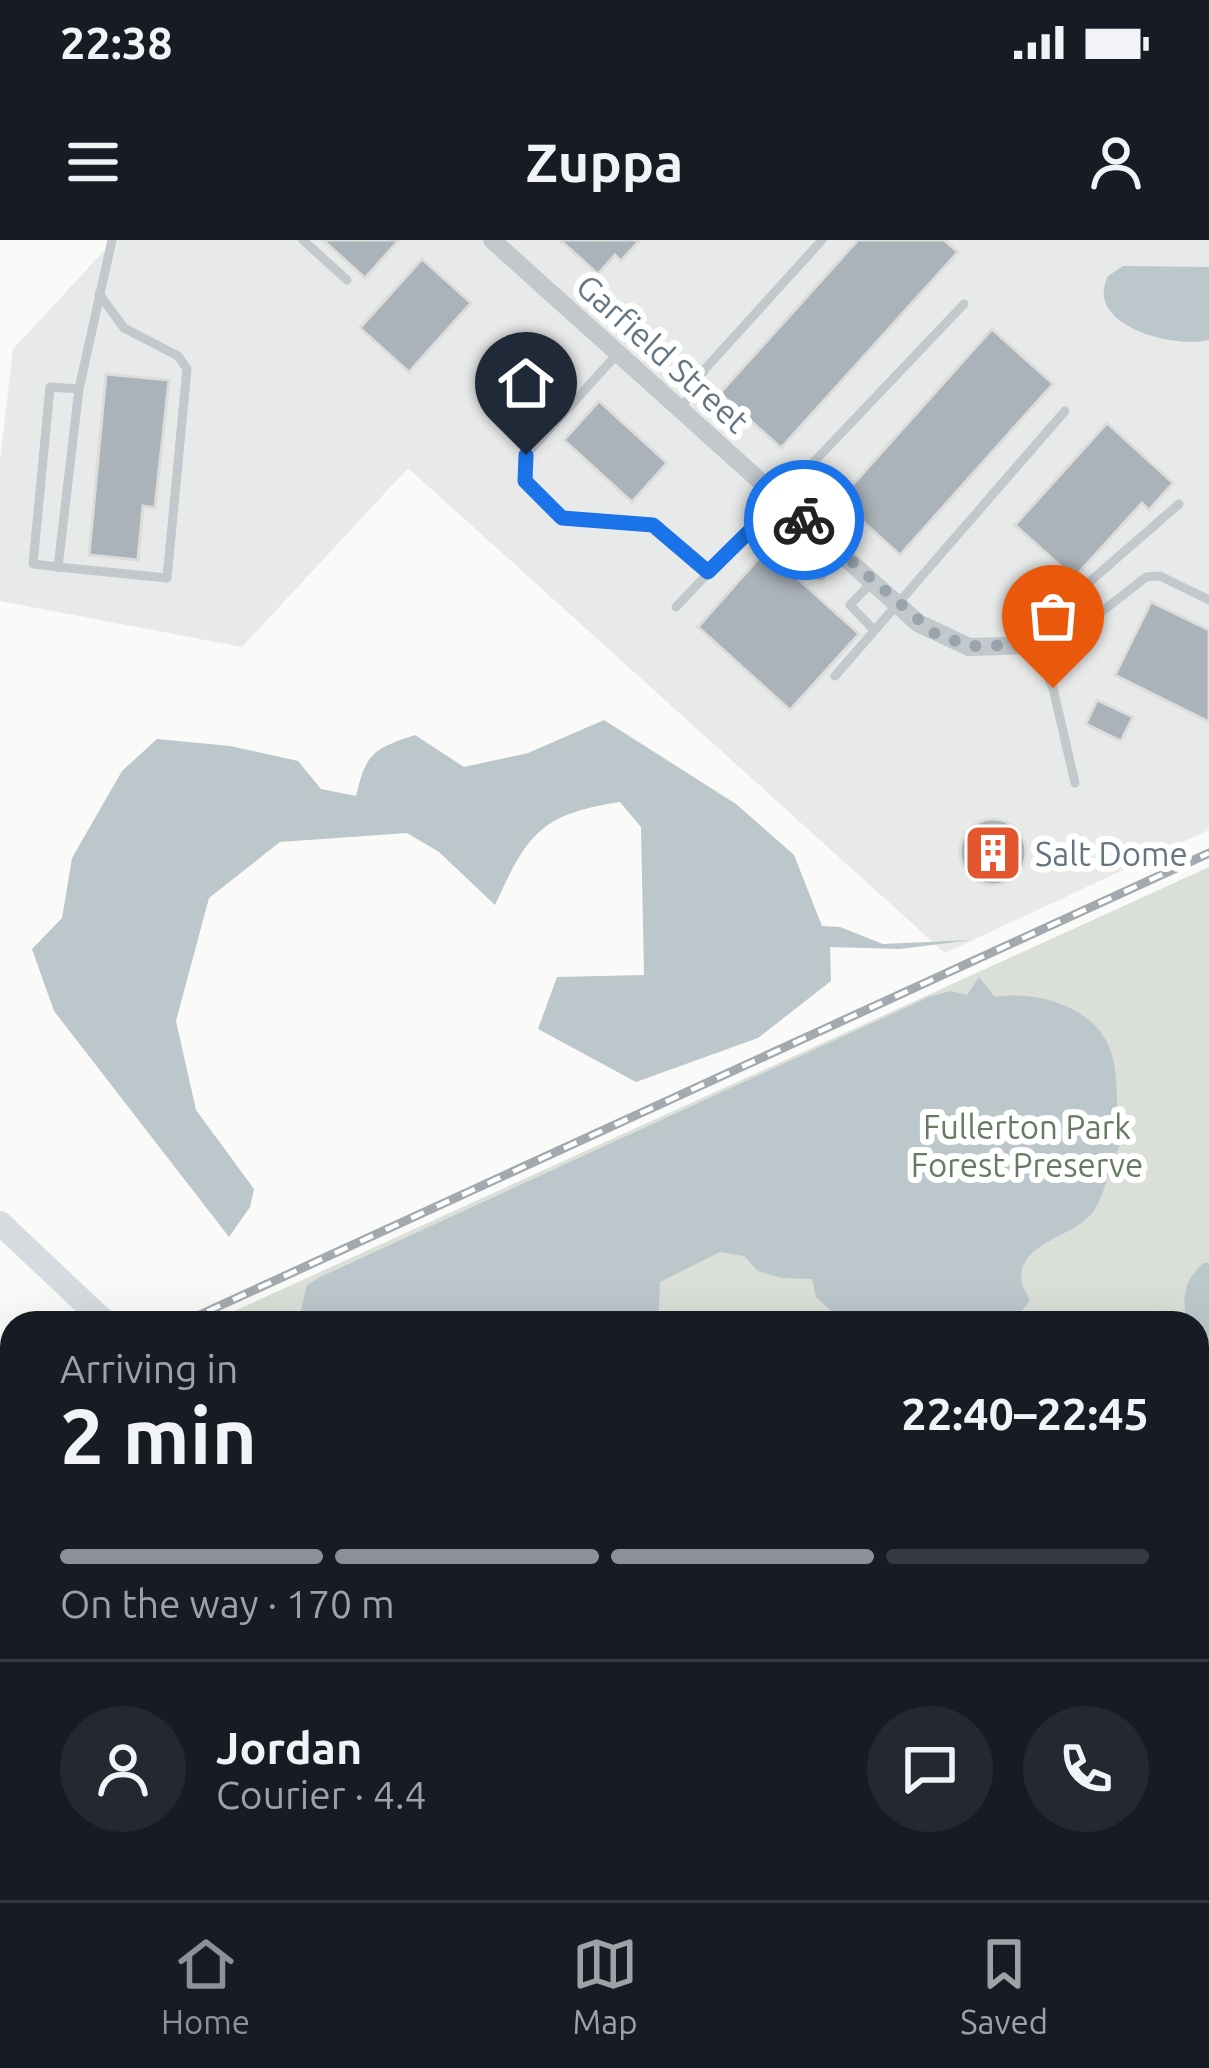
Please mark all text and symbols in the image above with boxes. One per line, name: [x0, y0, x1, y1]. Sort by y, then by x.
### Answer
text: 22:38: [60, 17, 173, 68]
icon: menu: [60, 129, 126, 195]
icon: person: [1083, 129, 1149, 195]
text: Zuppa: [526, 132, 683, 192]
street label: Garfield Street: [570, 266, 756, 440]
pin: [475, 332, 577, 455]
icon: home: [493, 350, 559, 416]
courier: [744, 460, 864, 580]
icon: bike: [771, 487, 837, 553]
pin: [1002, 565, 1104, 688]
icon: bag: [1020, 583, 1086, 649]
building icon: Salt Dome: [962, 822, 1024, 884]
place label: Salt Dome: [1035, 835, 1188, 872]
park label: Fullerton Park Forest Preserve: [911, 1108, 1143, 1183]
text: Arriving in: [60, 1347, 238, 1390]
text: 22:40–22:45: [901, 1388, 1149, 1439]
text: 2 min: [60, 1391, 257, 1479]
text: On the way · 170 m: [60, 1582, 395, 1625]
button: person: [60, 1706, 186, 1832]
button: chat: [867, 1706, 993, 1832]
button: phone: [1023, 1706, 1149, 1832]
text: Jordan: [216, 1722, 362, 1773]
text: Courier · 4.4: [216, 1773, 427, 1816]
tab: Home: [161, 1931, 250, 2040]
tab: Map: [572, 1931, 638, 2040]
tab: Saved: [960, 1931, 1048, 2040]

